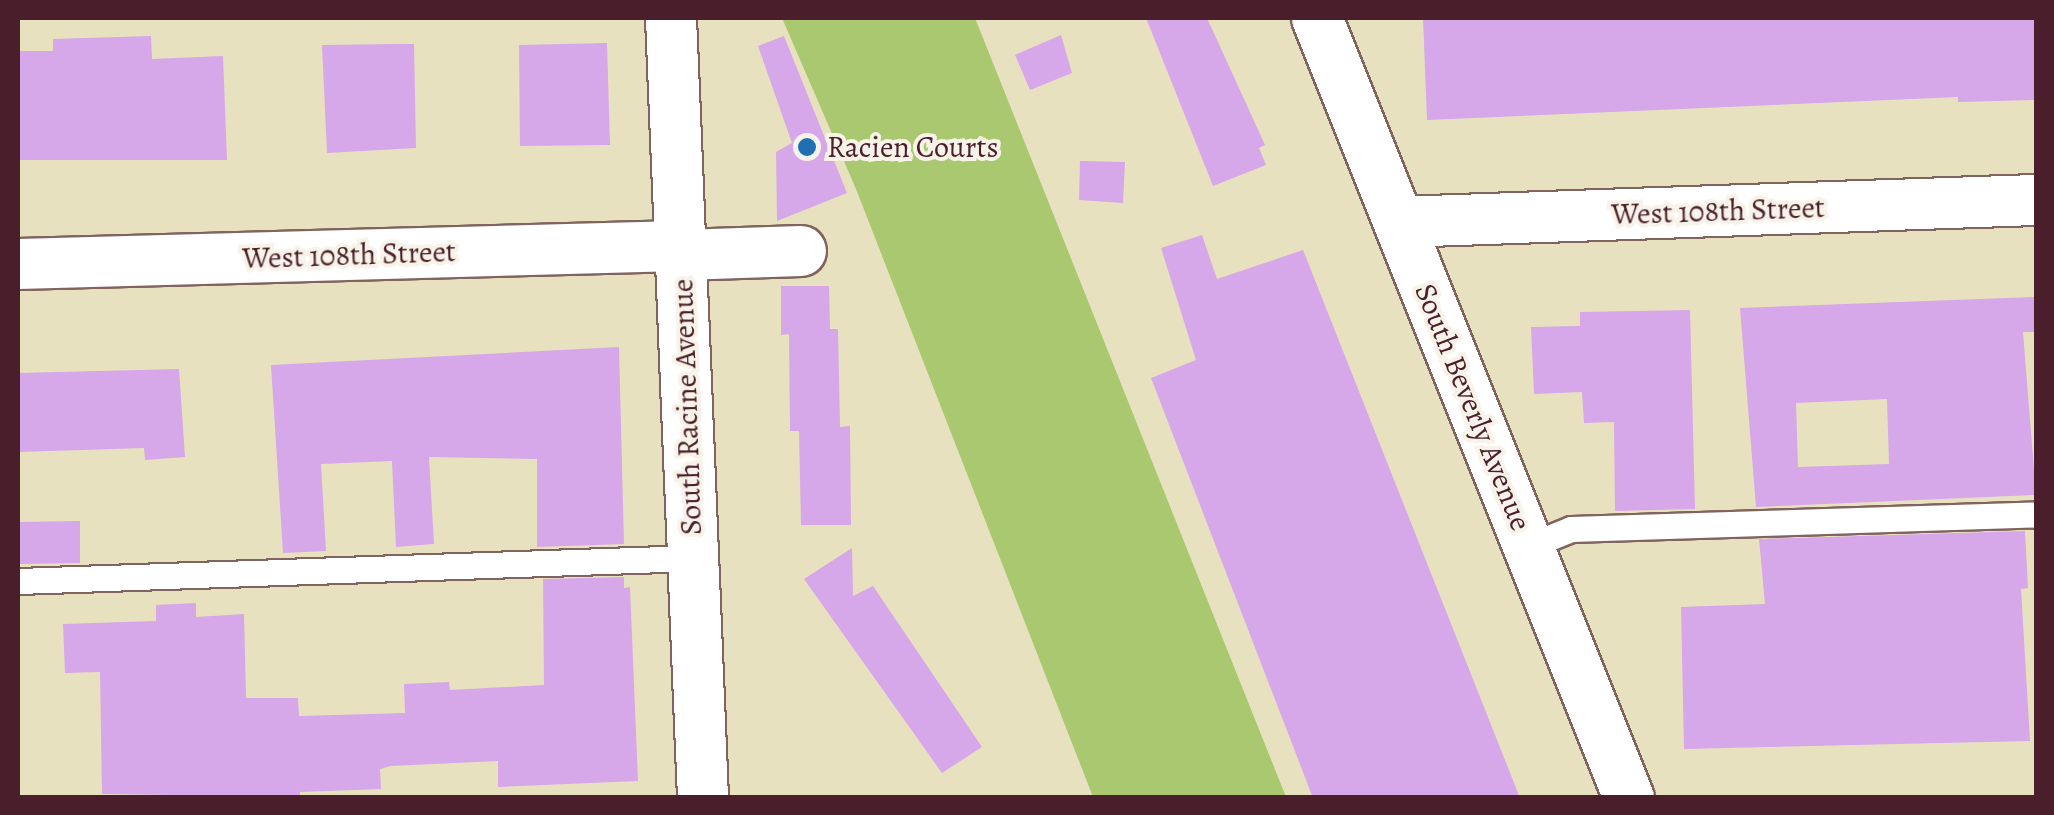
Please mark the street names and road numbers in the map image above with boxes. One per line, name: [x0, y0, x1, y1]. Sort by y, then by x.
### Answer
street label: West 108th Street: [1611, 189, 1825, 233]
street label: West 108th Street: [242, 233, 456, 277]
street label: South Racine Avenue: [665, 278, 709, 536]
street label: South Beverly Avenue: [1407, 278, 1539, 536]

